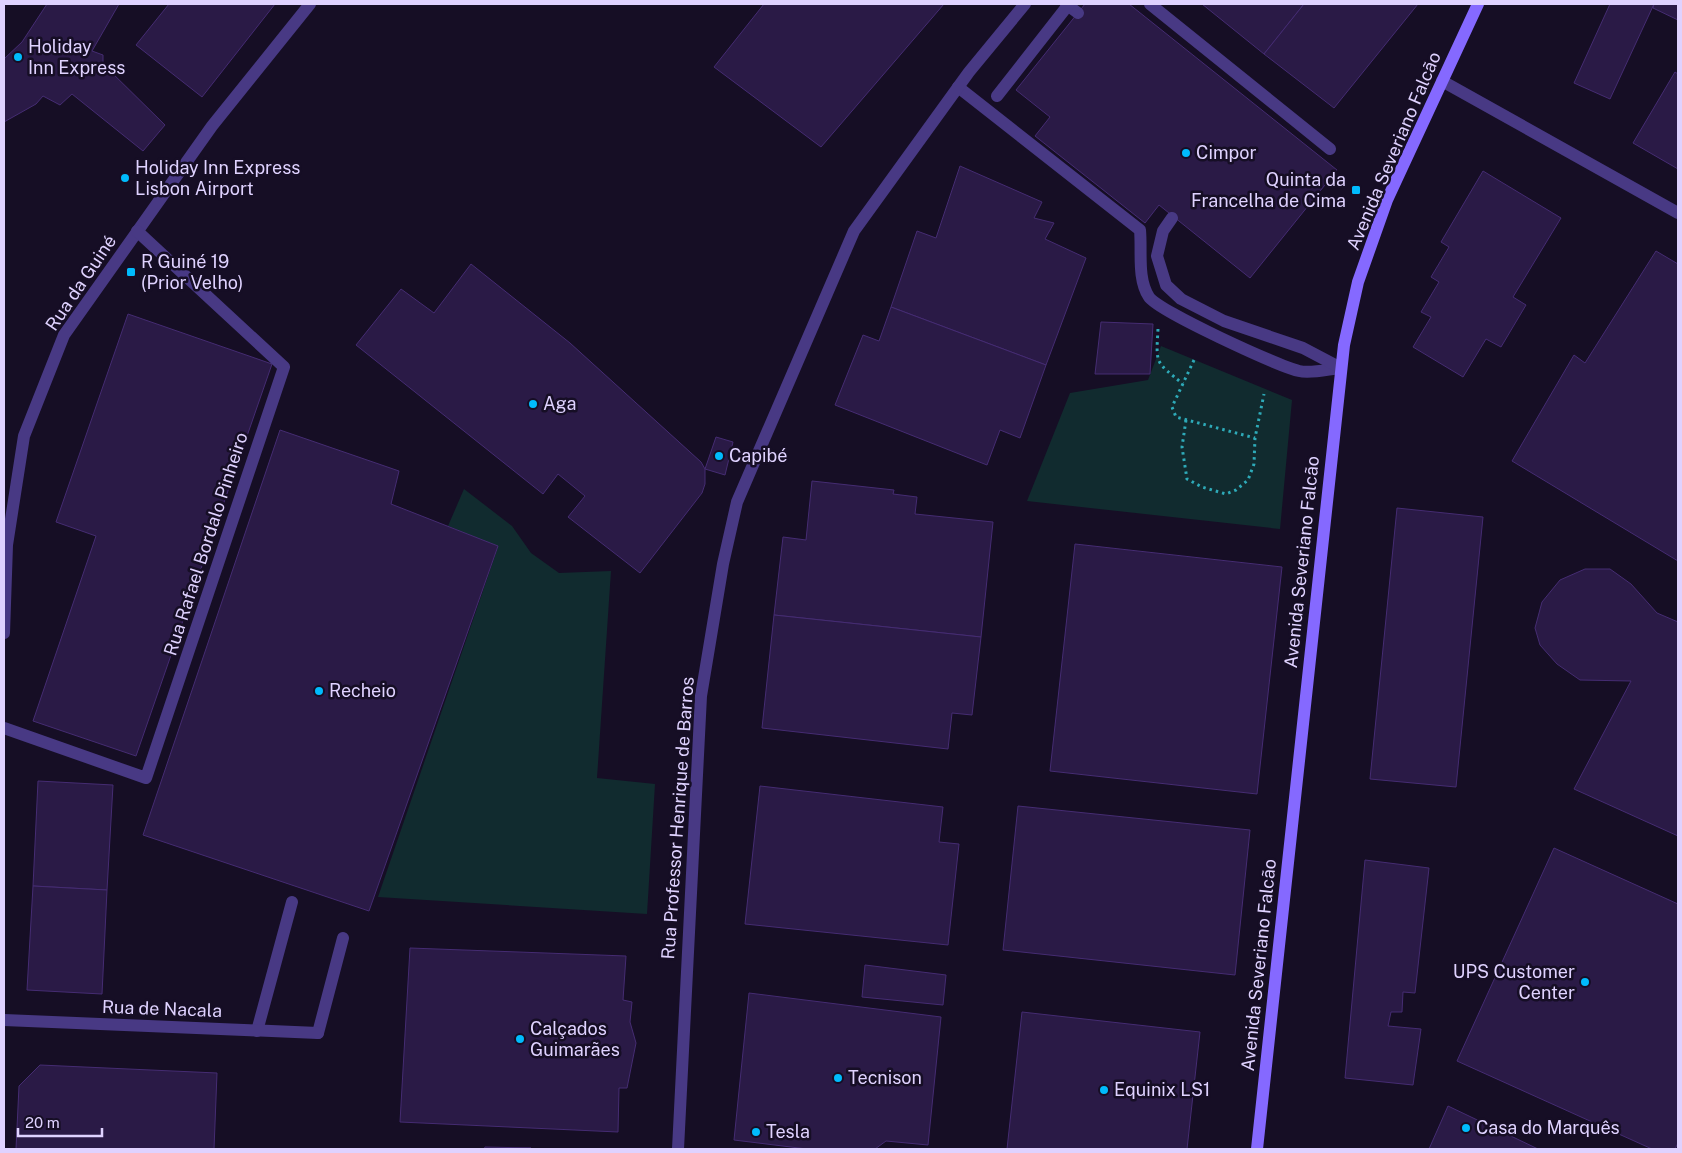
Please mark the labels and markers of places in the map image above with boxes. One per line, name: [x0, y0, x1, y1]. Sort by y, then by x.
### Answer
place label: Holiday Inn Express: [28, 36, 125, 78]
marker: Holiday Inn Express: [12, 51, 24, 63]
place label: Cimpor: [1196, 142, 1256, 163]
marker: Cimpor: [1180, 147, 1192, 159]
place label: Holiday Inn Express Lisbon Airport: [135, 157, 300, 199]
place label: Quinta da Francelha de Cima: [1191, 169, 1346, 211]
marker: Holiday Inn Express Lisbon Airport: [119, 172, 131, 184]
marker: Quinta da Francelha de Cima: [1350, 184, 1362, 196]
place label: R Guiné 19 (Prior Velho): [141, 251, 243, 293]
marker: R Guiné 19 (Prior Velho): [125, 266, 137, 278]
place label: Aga: [543, 393, 576, 414]
marker: Aga: [527, 398, 539, 410]
place label: Capibé: [729, 445, 787, 466]
marker: Capibé: [713, 450, 725, 462]
place label: Recheio: [329, 680, 396, 701]
marker: Recheio: [313, 685, 325, 697]
place label: UPS Customer Center: [1453, 961, 1575, 1003]
marker: UPS Customer Center: [1579, 976, 1591, 988]
place label: Calçados Guimarães: [530, 1018, 620, 1060]
marker: Calçados Guimarães: [514, 1033, 526, 1045]
place label: Tecnison: [848, 1067, 922, 1088]
marker: Tecnison: [832, 1072, 844, 1084]
place label: Equinix LS1: [1114, 1079, 1210, 1100]
marker: Equinix LS1: [1098, 1084, 1110, 1096]
place label: Casa do Marquês: [1476, 1117, 1620, 1138]
place label: Tesla: [766, 1121, 810, 1142]
marker: Casa do Marquês: [1460, 1122, 1472, 1134]
marker: Tesla: [750, 1126, 762, 1138]

